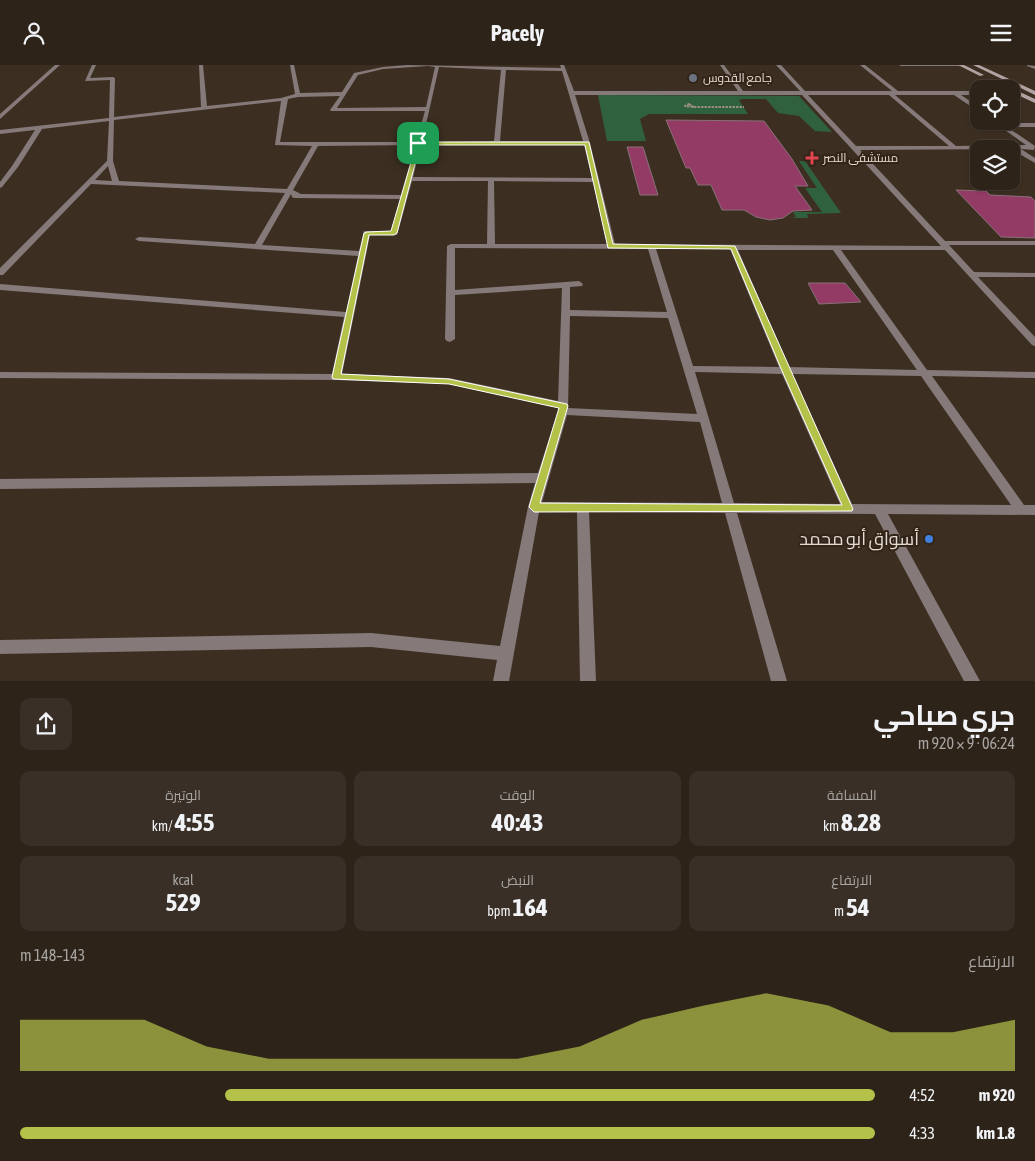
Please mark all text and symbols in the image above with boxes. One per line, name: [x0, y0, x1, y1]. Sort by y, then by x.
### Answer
icon: person: [20, 19, 48, 47]
icon: menu: [987, 19, 1015, 47]
text: Pacely: [491, 20, 544, 46]
place label: جامع القدوس: [703, 71, 772, 86]
marker: جامع القدوس: [687, 72, 699, 84]
map controls: [970, 80, 1020, 190]
button: locate: [970, 80, 1020, 130]
pin: [397, 122, 439, 164]
icon: arrive: [404, 129, 432, 157]
button: layers: [970, 140, 1020, 190]
marker: مستشفى النصر: [805, 151, 819, 165]
place label: مستشفى النصر: [822, 151, 898, 165]
place label: أسواق أبو محمد: [799, 528, 919, 551]
marker: أسواق أبو محمد: [923, 533, 935, 545]
button: share: [20, 698, 72, 750]
text: جري صباحي: [873, 699, 1015, 731]
text: 06:24 · 9 × 920 m: [918, 734, 1015, 752]
text: الوتيرة: [165, 787, 201, 803]
text: الوقت: [500, 787, 535, 803]
text: المسافة: [827, 787, 877, 803]
text: 4:55: [175, 808, 214, 836]
text: 40:43: [492, 808, 543, 836]
text: 8.28: [841, 808, 881, 836]
text: /km: [152, 818, 175, 834]
text: km: [823, 818, 841, 834]
text: kcal: [173, 872, 194, 888]
text: النبض: [501, 872, 534, 888]
text: الارتفاع: [831, 872, 872, 888]
text: 529: [166, 888, 201, 916]
text: 164: [513, 893, 548, 921]
text: 54: [846, 893, 870, 921]
text: bpm: [487, 903, 513, 919]
text: m: [834, 903, 846, 919]
text: 143–148 m: [20, 946, 85, 964]
text: الارتفاع: [968, 952, 1015, 970]
text: 4:52: [910, 1086, 935, 1104]
text: 920 m: [979, 1086, 1015, 1104]
text: 4:33: [910, 1124, 935, 1142]
text: 1.8 km: [976, 1124, 1015, 1142]

